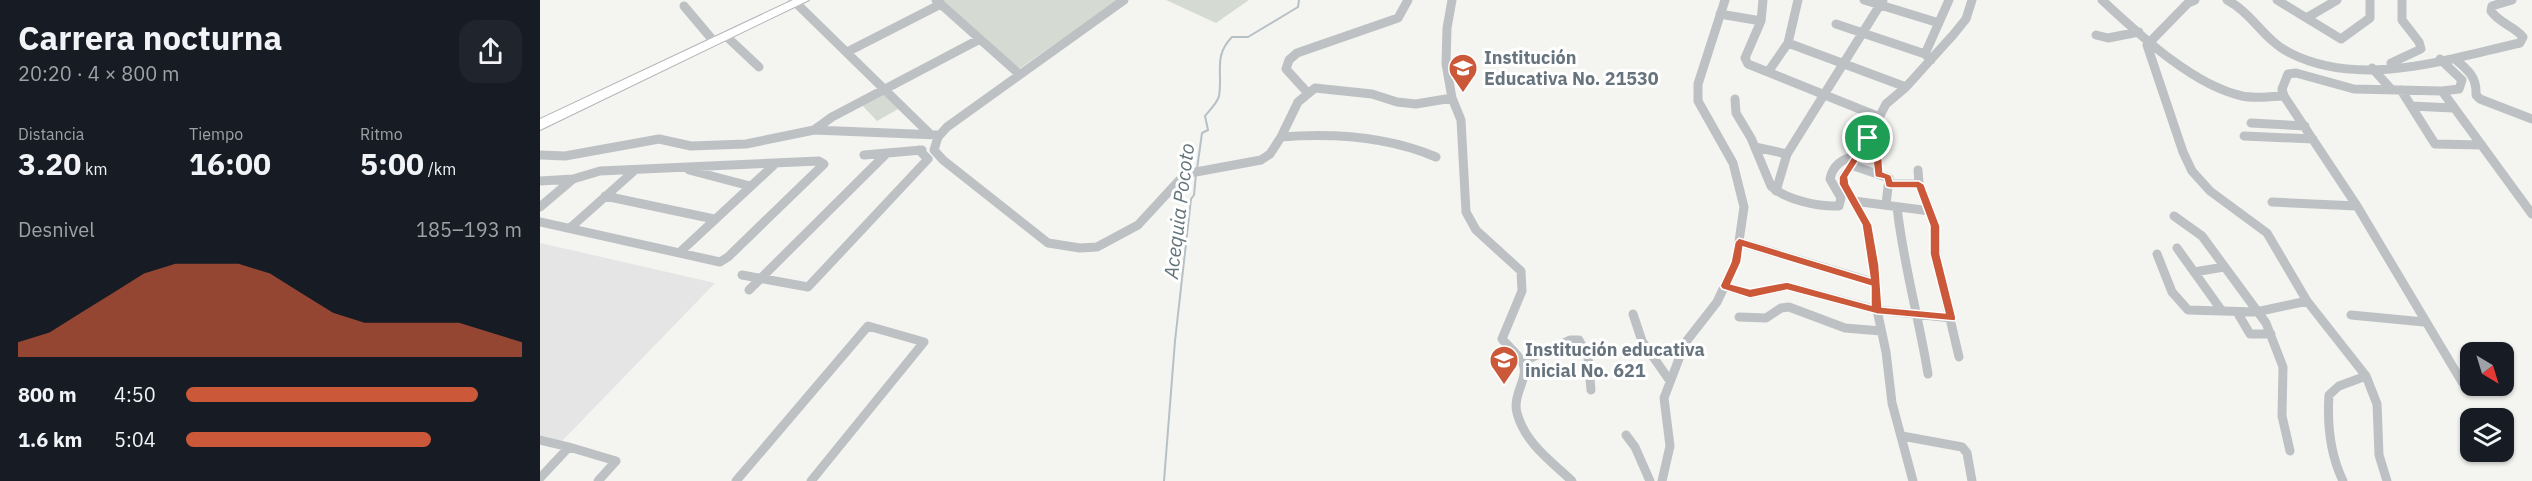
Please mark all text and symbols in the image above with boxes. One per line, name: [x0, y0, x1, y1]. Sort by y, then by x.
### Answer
text: Carrera nocturna: [18, 16, 282, 59]
button: share: [459, 20, 522, 83]
place label: Institución Educativa No. 21530: [1484, 46, 1659, 90]
school or university icon: Institución Educativa No. 21530: [1447, 52, 1479, 94]
text: 20:20 · 4 × 800 m: [18, 60, 179, 87]
pin: [1842, 112, 1893, 163]
icon: arrive: [1851, 121, 1884, 154]
text: Distancia: [18, 124, 84, 144]
text: Tiempo: [189, 124, 243, 144]
text: Ritmo: [360, 124, 403, 144]
water label: Acequia Pocoto: [1157, 142, 1200, 281]
text: 3.20: [18, 144, 81, 183]
text: 16:00: [189, 144, 271, 183]
text: 5:00: [360, 144, 424, 183]
text: km: [81, 159, 108, 179]
text: /km: [424, 159, 456, 179]
text: Desnivel: [18, 216, 95, 243]
text: 185–193 m: [416, 216, 522, 243]
place label: Institución educativa inicial No. 621: [1525, 338, 1705, 382]
north arrow: [2460, 342, 2514, 396]
map controls: [2460, 342, 2514, 462]
school or university icon: Institución educativa inicial No. 621: [1488, 344, 1520, 386]
text: 800 m: [18, 381, 77, 408]
text: 4:50: [114, 381, 156, 408]
button: layers: [2460, 408, 2514, 462]
text: 1.6 km: [18, 426, 82, 453]
text: 5:04: [114, 426, 156, 453]

